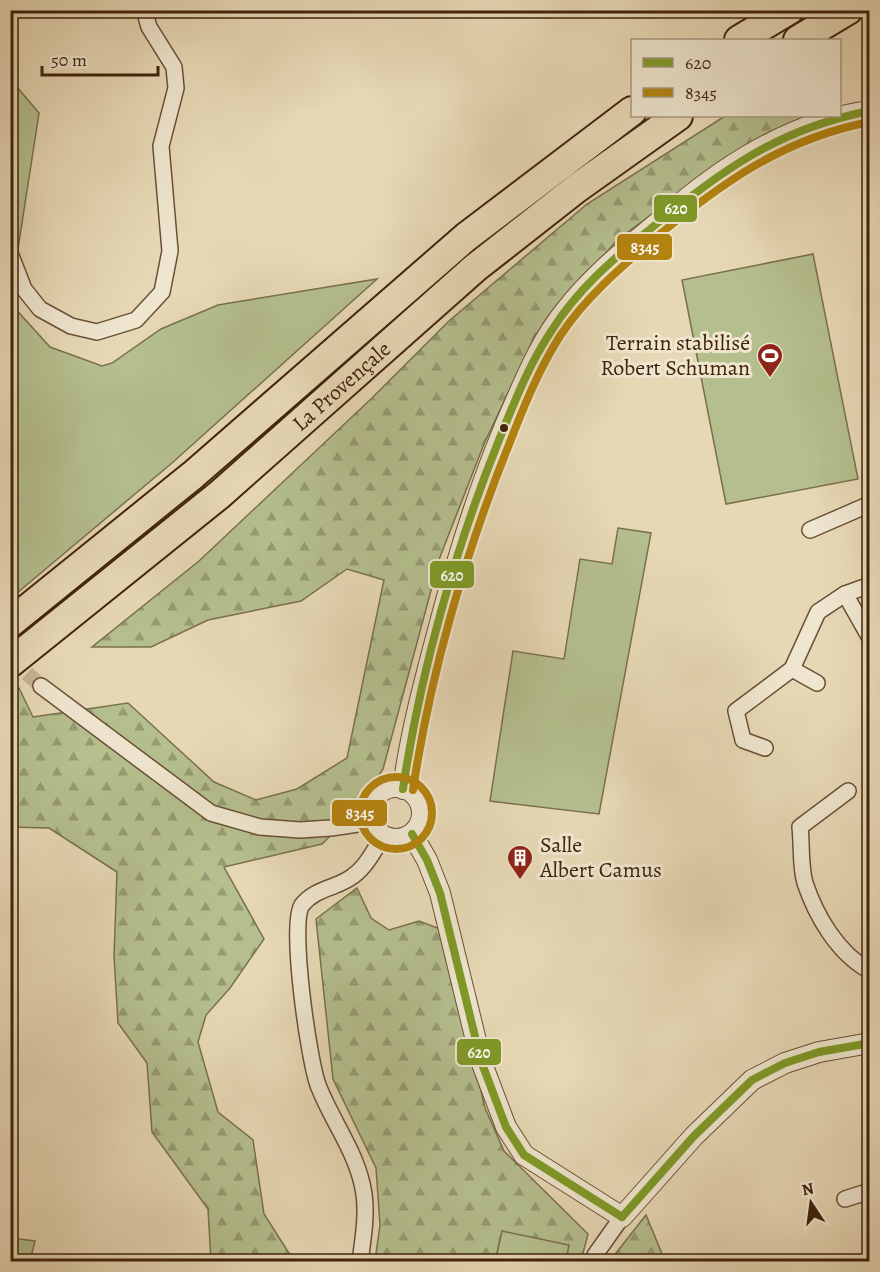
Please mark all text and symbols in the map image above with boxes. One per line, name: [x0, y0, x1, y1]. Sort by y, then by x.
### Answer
scale bar: [42, 39, 158, 77]
legend: [631, 39, 841, 117]
text: 50 m: [51, 48, 87, 72]
text: 620: [685, 51, 711, 75]
text: 8345: [685, 81, 717, 105]
line badge: 620: [653, 194, 698, 223]
text: 620: [664, 198, 688, 220]
line badge: 8345: [616, 233, 673, 261]
text: 8345: [631, 237, 660, 259]
place label: Terrain stabilisé Robert Schuman: [600, 328, 750, 383]
street label: La Provençale: [286, 334, 397, 438]
sports icon: Terrain stabilisé Robert Schuman: [755, 341, 785, 379]
unlabelled marker: [498, 422, 510, 434]
line badge: 620: [429, 560, 475, 589]
text: 620: [440, 565, 464, 587]
line badge: 8345: [331, 799, 388, 827]
text: 8345: [346, 803, 375, 825]
place label: Salle Albert Camus: [539, 830, 662, 885]
building icon: Salle Albert Camus: [505, 843, 535, 881]
line badge: 620: [456, 1038, 502, 1066]
text: 620: [467, 1042, 491, 1064]
north arrow: [781, 1173, 841, 1233]
text: N: [800, 1177, 816, 1201]

